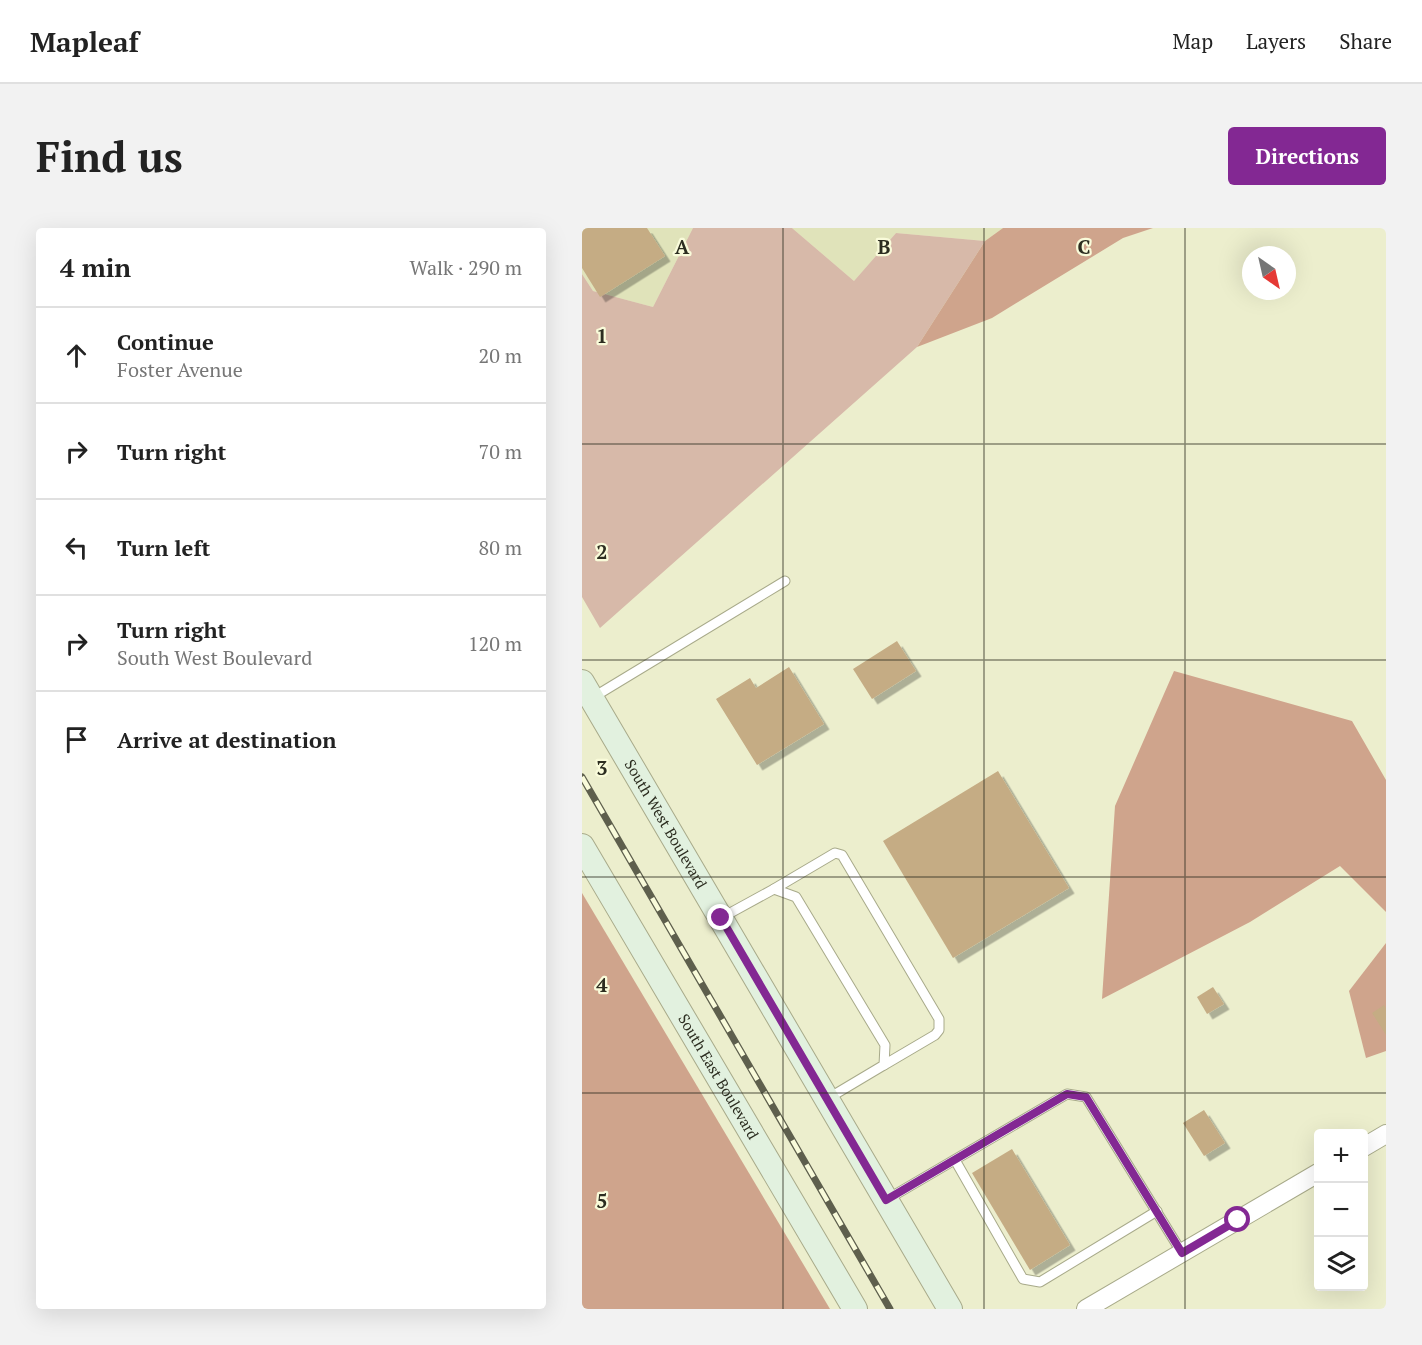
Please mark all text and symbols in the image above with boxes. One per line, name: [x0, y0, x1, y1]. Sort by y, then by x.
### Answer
text: Mapleaf: [30, 23, 139, 60]
text: Map: [1172, 27, 1213, 55]
text: Layers: [1246, 27, 1306, 55]
text: Share: [1339, 27, 1392, 55]
button: Directions: [1228, 127, 1386, 185]
text: Find us: [36, 128, 183, 184]
text: A: [675, 233, 690, 260]
text: B: [878, 233, 891, 260]
text: C: [1077, 233, 1091, 260]
north arrow: [1242, 246, 1296, 300]
text: 4 min: [60, 250, 131, 284]
text: Walk · 290 m: [410, 254, 522, 281]
text: 1: [596, 322, 608, 349]
text: Continue: [117, 327, 214, 356]
icon: ahead: [60, 339, 93, 372]
text: 20 m: [479, 342, 522, 369]
text: Foster Avenue: [117, 356, 243, 383]
icon: right: [60, 435, 93, 468]
text: Turn right: [117, 437, 226, 466]
text: 70 m: [479, 438, 522, 465]
icon: left: [60, 531, 93, 564]
text: Turn left: [117, 533, 210, 562]
text: 80 m: [479, 534, 522, 561]
text: 2: [596, 538, 608, 565]
text: Turn right: [117, 615, 226, 644]
icon: right: [60, 627, 93, 660]
text: 120 m: [468, 630, 522, 657]
text: South West Boulevard: [117, 644, 312, 671]
icon: arrive: [60, 723, 93, 756]
text: Arrive at destination: [117, 725, 336, 754]
text: 3: [596, 754, 608, 781]
street label: South West Boulevard: [621, 756, 712, 892]
route end: [707, 904, 733, 930]
text: 4: [596, 971, 608, 998]
street label: South East Boulevard: [674, 1010, 764, 1143]
map controls: [1314, 1129, 1368, 1291]
button: +: [1314, 1129, 1368, 1183]
button: −: [1314, 1183, 1368, 1237]
text: 5: [596, 1187, 608, 1214]
route start: [1224, 1206, 1250, 1232]
button: layers: [1314, 1237, 1368, 1291]

